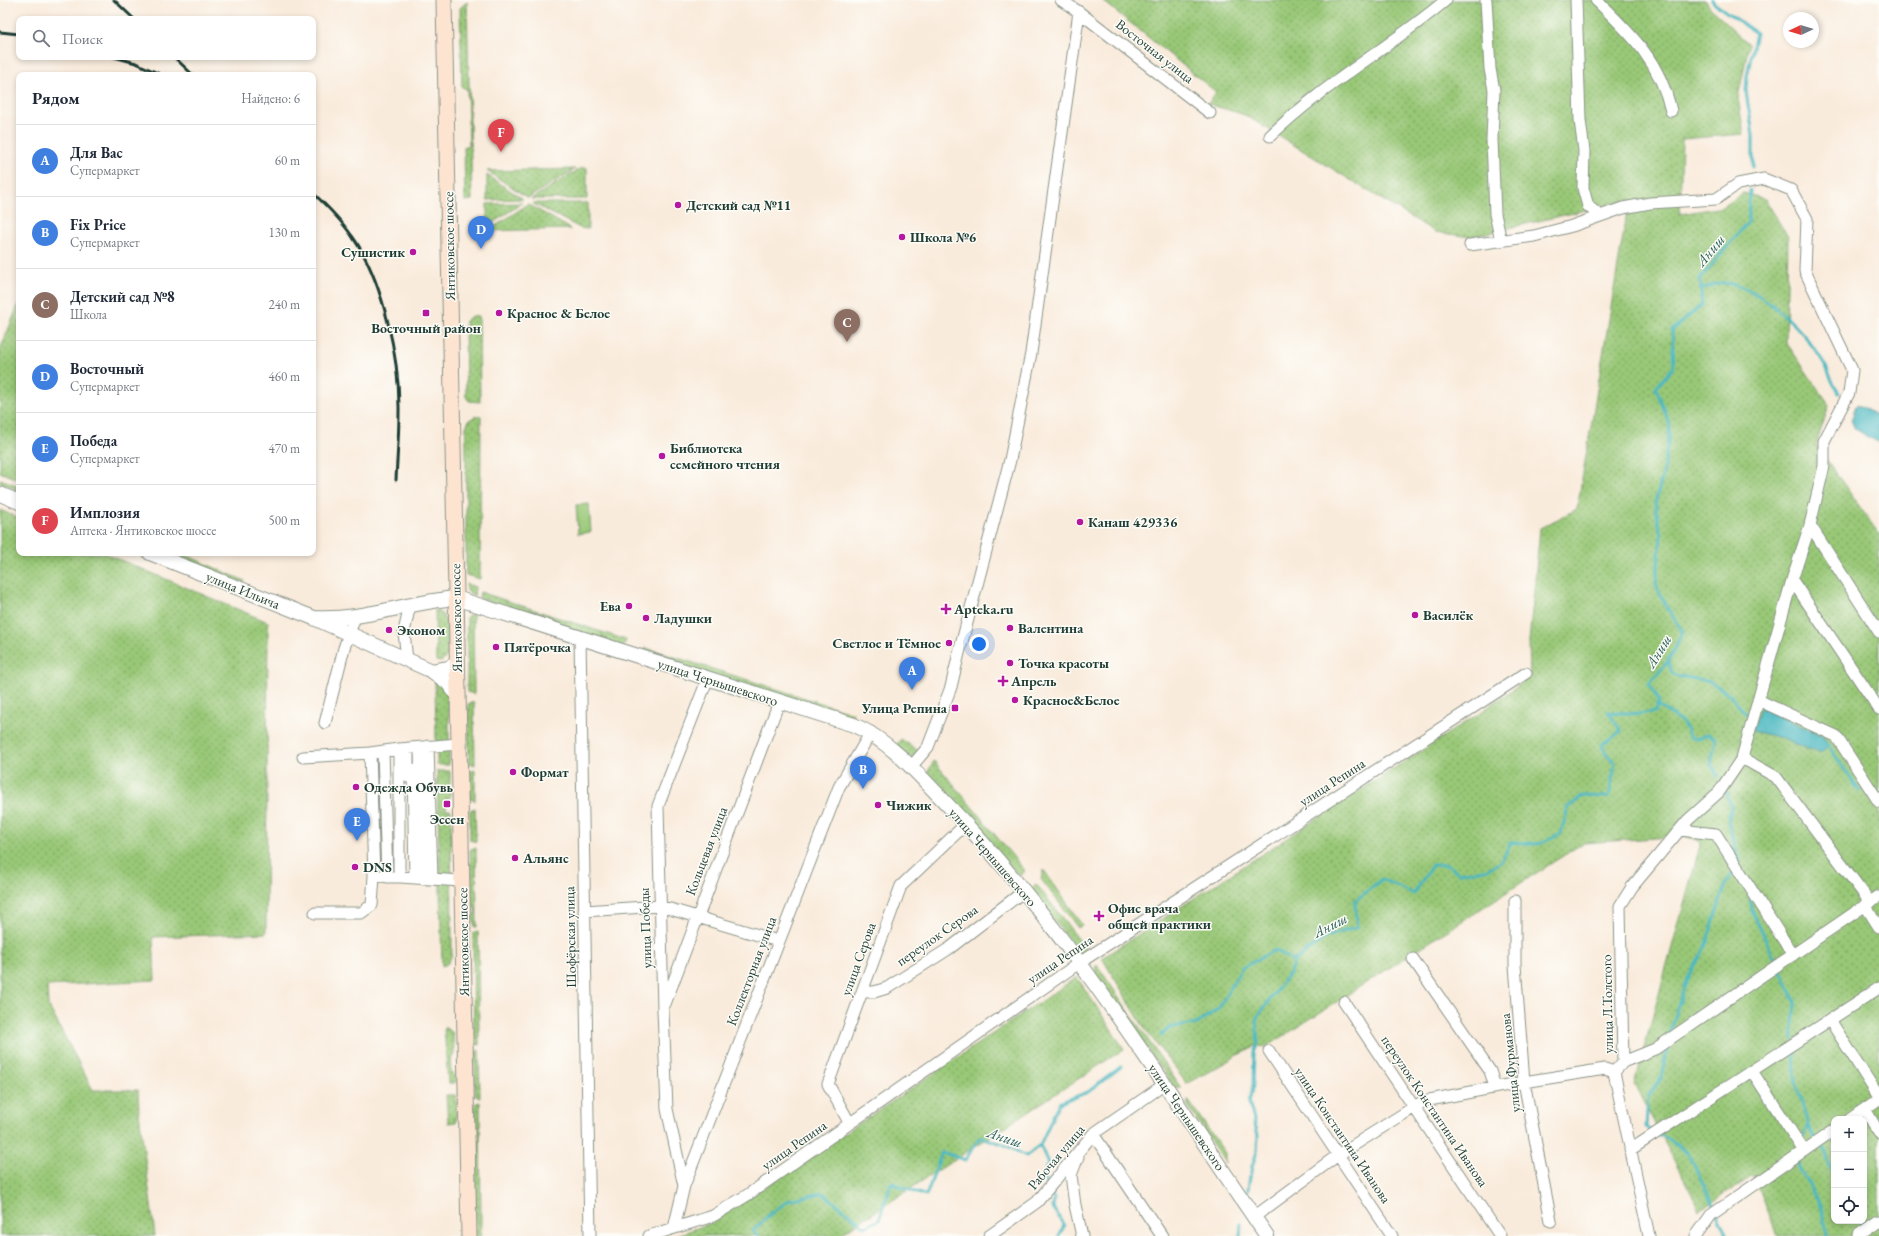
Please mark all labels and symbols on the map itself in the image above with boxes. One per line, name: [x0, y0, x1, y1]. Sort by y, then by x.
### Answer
north arrow: [1783, 12, 1819, 48]
street label: Восточная улица: [1112, 15, 1198, 87]
pin: F: [488, 119, 514, 152]
street label: Янтиковское шоссе: [439, 191, 459, 302]
place label: Детский сад №11: [686, 196, 791, 214]
marker: Детский сад №11: [673, 200, 683, 210]
pin: D: [468, 216, 494, 249]
place label: Школа №6: [910, 228, 977, 246]
water label: Аниш: [1691, 230, 1729, 271]
marker: Школа №6: [897, 232, 907, 242]
place label: Сушистик: [341, 243, 405, 261]
marker: Сушистик: [408, 247, 418, 257]
place label: Красное & Белое: [507, 304, 610, 322]
marker: Восточный район: [421, 308, 431, 318]
marker: Красное & Белое: [494, 308, 504, 318]
pin: C: [834, 309, 860, 342]
place label: Восточный район: [371, 319, 481, 337]
place label: Библиотека семейного чтения: [670, 439, 780, 473]
marker: Библиотека семейного чтения: [657, 451, 667, 461]
place label: Канаш 429336: [1088, 513, 1178, 531]
marker: Канаш 429336: [1075, 517, 1085, 527]
street label: Янтиковское шоссе: [446, 563, 466, 674]
street label: улица Ильича: [203, 567, 283, 613]
place label: Ева: [600, 597, 622, 615]
place label: Apteka.ru: [953, 600, 1014, 618]
marker: Ева: [624, 601, 634, 611]
marker: Apteka.ru: [941, 604, 951, 614]
place label: Василёк: [1423, 606, 1473, 624]
place label: Ладушки: [654, 609, 712, 627]
marker: Василёк: [1410, 610, 1420, 620]
marker: Ладушки: [641, 613, 651, 623]
place label: Валентина: [1018, 619, 1084, 637]
place label: Эконом: [397, 621, 446, 639]
marker: Валентина: [1005, 623, 1015, 633]
marker: Эконом: [384, 625, 394, 635]
water label: Аниш: [1640, 631, 1676, 672]
place label: Светлое и Тёмное: [833, 634, 941, 652]
your location: [969, 634, 989, 654]
place label: Пятёрочка: [504, 638, 572, 656]
marker: Светлое и Тёмное: [944, 638, 954, 648]
marker: Пятёрочка: [491, 642, 501, 652]
street label: улица Чернышевского: [656, 654, 780, 710]
place label: Точка красоты: [1018, 654, 1109, 672]
pin: A: [899, 657, 925, 690]
marker: Точка красоты: [1005, 658, 1015, 668]
place label: Апрель: [1010, 672, 1057, 690]
marker: Апрель: [998, 676, 1008, 686]
place label: Красное&Белое: [1023, 691, 1120, 709]
marker: Красное&Белое: [1010, 695, 1020, 705]
place label: Улица Репина: [861, 699, 948, 717]
marker: Улица Репина: [950, 703, 960, 713]
street label: улица Репина: [1296, 754, 1369, 810]
pin: B: [850, 756, 876, 789]
place label: Формат: [521, 763, 569, 781]
marker: Формат: [508, 767, 518, 777]
place label: Одежда Обувь: [364, 778, 453, 796]
marker: Одежда Обувь: [351, 782, 361, 792]
place label: Чижик: [886, 796, 932, 814]
marker: Эссен: [442, 799, 452, 809]
marker: Чижик: [873, 800, 883, 810]
street label: Кольцевая улица: [681, 804, 731, 898]
street label: улица Чернышевского: [945, 804, 1041, 910]
pin: E: [344, 808, 370, 841]
place label: Эссен: [430, 810, 464, 828]
place label: Альянс: [522, 849, 569, 867]
marker: Альянс: [510, 853, 520, 863]
place label: DNS: [363, 858, 392, 876]
marker: DNS: [350, 862, 360, 872]
street label: Шофёрская улица: [560, 886, 580, 988]
street label: Янтиковское шоссе: [453, 887, 473, 998]
street label: улица Победы: [635, 887, 655, 969]
place label: Офис врача общей практики: [1108, 899, 1211, 933]
street label: переулок Серова: [893, 900, 982, 970]
water label: Аниш: [1309, 908, 1350, 942]
marker: Офис врача общей практики: [1093, 910, 1105, 922]
street label: Коллекторная улица: [722, 913, 780, 1028]
street label: улица Серова: [836, 920, 880, 998]
street label: улица Репина: [1024, 930, 1097, 988]
street label: улица Л.Толстого: [1597, 954, 1617, 1054]
street label: улица Фурманова: [1496, 1012, 1524, 1113]
street label: переулок Константина Иванова: [1377, 1032, 1493, 1191]
street label: улица Чернышевского: [1144, 1060, 1230, 1174]
street label: улица Константина Иванова: [1291, 1064, 1396, 1207]
street label: улица Репина: [758, 1116, 830, 1174]
street label: Рабочая улица: [1024, 1120, 1089, 1193]
water label: Аниш: [984, 1122, 1025, 1152]

